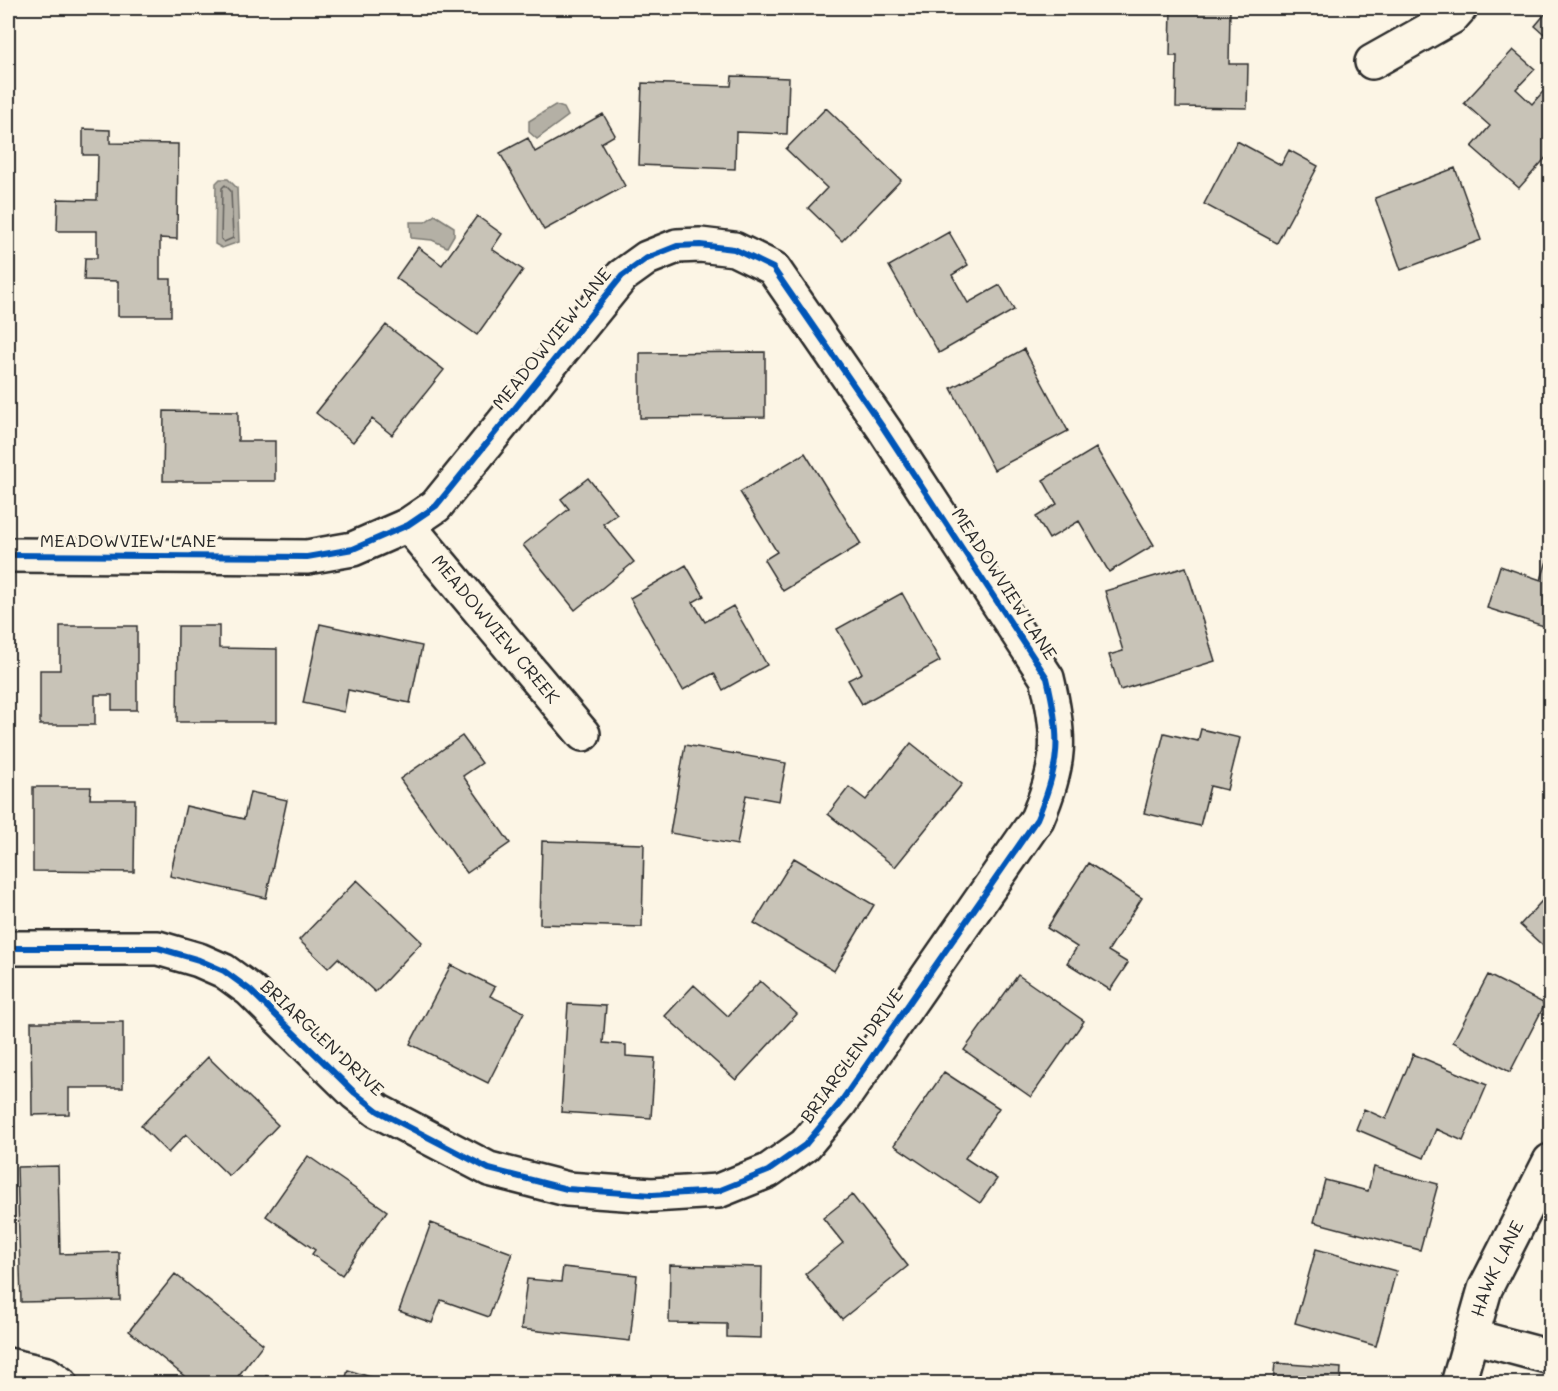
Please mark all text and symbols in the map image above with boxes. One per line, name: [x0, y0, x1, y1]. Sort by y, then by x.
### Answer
street label: MEADOWVIEW LANE: [486, 262, 616, 414]
street label: MEADOWVIEW LANE: [947, 503, 1063, 664]
street label: MEADOWVIEW LANE: [40, 528, 216, 552]
street label: MEADOWVIEW CREEK: [427, 549, 565, 708]
street label: BRIARGLEN DRIVE: [256, 974, 390, 1101]
street label: BRIARGLEN DRIVE: [794, 983, 908, 1127]
street label: HAWK LANE: [1465, 1216, 1529, 1319]

